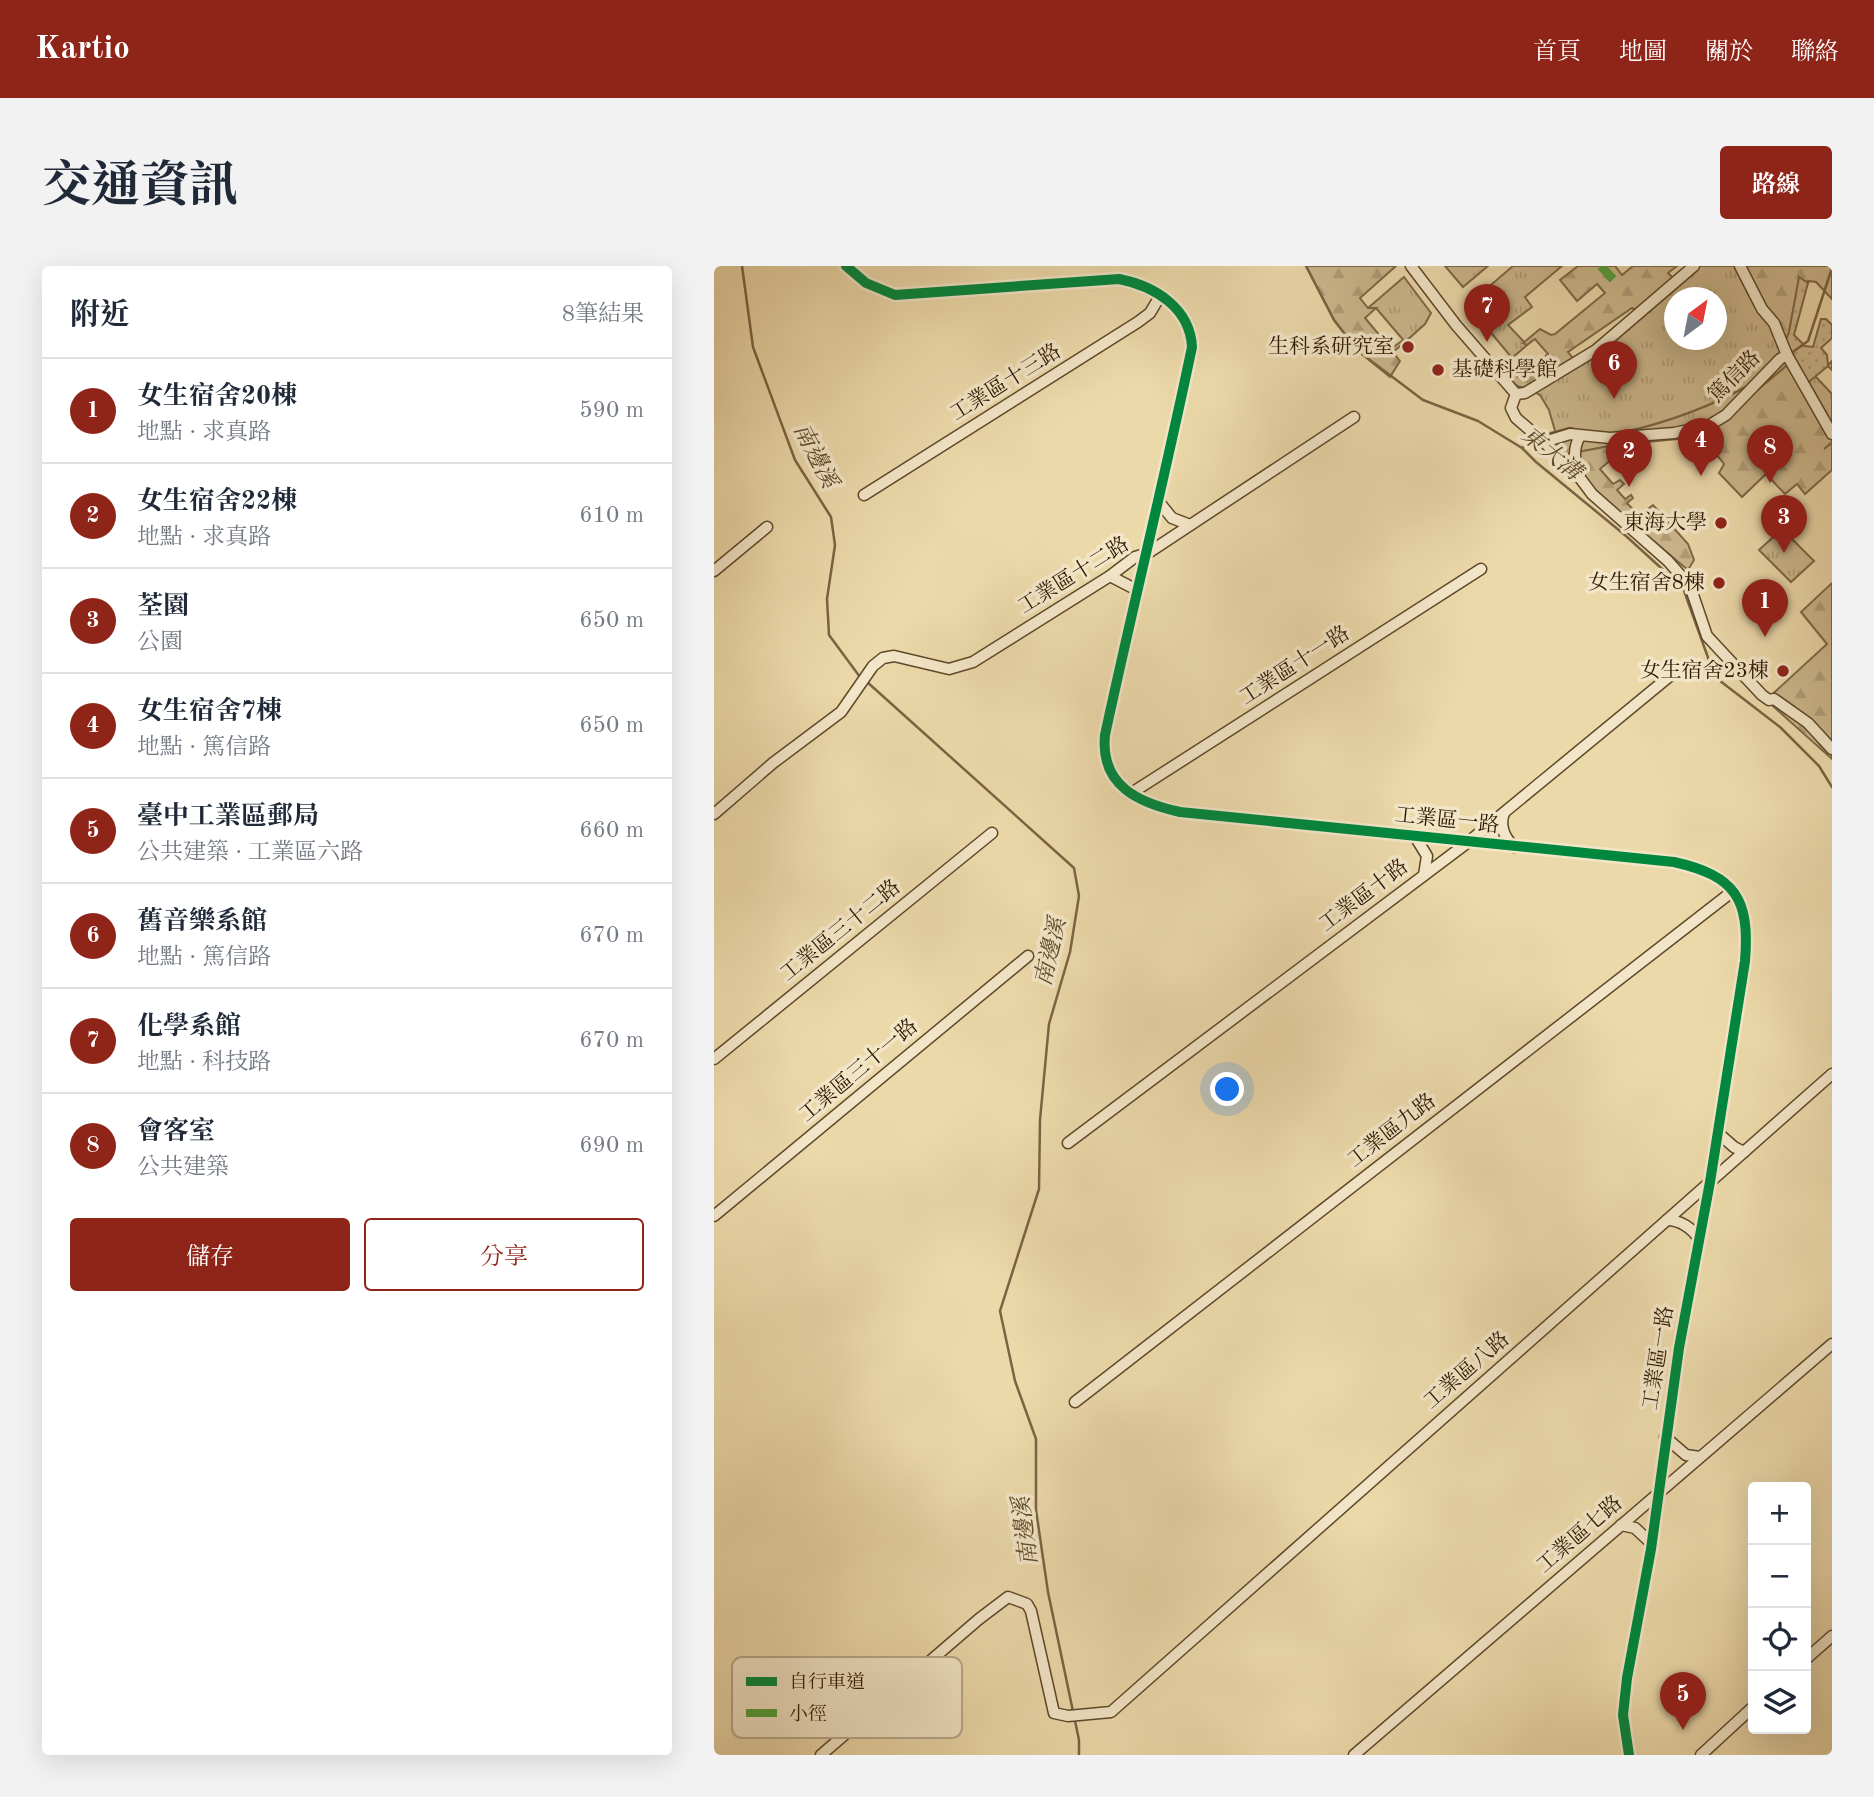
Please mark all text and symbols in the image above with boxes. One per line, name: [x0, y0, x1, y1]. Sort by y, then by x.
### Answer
text: Kartio: [35, 33, 130, 66]
text: 首頁: [1533, 41, 1581, 65]
text: 地圖: [1619, 41, 1667, 65]
text: 關於: [1705, 41, 1753, 65]
text: 聯絡: [1791, 41, 1839, 65]
button: 路線: [1720, 146, 1832, 219]
text: 交通資訊: [42, 164, 238, 213]
pin: 7: [1464, 284, 1510, 342]
north arrow: [1664, 287, 1727, 350]
text: 附近: [70, 301, 130, 331]
text: 8筆結果: [562, 303, 644, 326]
place label: 生科系研究室: [1268, 335, 1394, 358]
street label: 工業區十三路: [946, 339, 1065, 425]
marker: 生科系研究室: [1400, 339, 1416, 355]
pin: 6: [1591, 341, 1637, 399]
street label: 篤信路: [1704, 346, 1765, 407]
place label: 基礎科學館: [1452, 358, 1557, 381]
marker: 基礎科學館: [1430, 362, 1446, 378]
text: 女生宿舍20棟: [137, 384, 297, 410]
text: 1: [86, 399, 100, 422]
text: 590 m: [579, 399, 644, 422]
pin: 4: [1678, 418, 1724, 476]
water label: 南邊溪: [789, 419, 844, 495]
text: 地點 · 求真路: [137, 421, 271, 444]
water label: 東大溝: [1517, 422, 1589, 487]
pin: 8: [1747, 425, 1793, 483]
pin: 2: [1606, 429, 1652, 487]
text: 女生宿舍22棟: [137, 489, 297, 515]
pin: 3: [1761, 495, 1807, 553]
text: 2: [86, 504, 100, 527]
text: 610 m: [579, 504, 644, 527]
place label: 東海大學: [1623, 511, 1707, 534]
marker: 東海大學: [1713, 515, 1729, 531]
text: 地點 · 求真路: [137, 526, 271, 549]
street label: 工業區十二路: [1014, 532, 1133, 618]
place label: 女生宿舍8棟: [1588, 571, 1705, 594]
marker: 女生宿舍8棟: [1711, 575, 1727, 591]
pin: 1: [1742, 579, 1788, 637]
text: 荃園: [137, 594, 189, 620]
text: 3: [86, 609, 100, 632]
text: 650 m: [579, 609, 644, 632]
street label: 工業區十一路: [1235, 621, 1354, 709]
text: 公園: [137, 631, 183, 654]
place label: 女生宿舍23棟: [1640, 659, 1769, 682]
marker: 女生宿舍23棟: [1775, 663, 1791, 679]
text: 女生宿舍7棟: [137, 699, 282, 725]
text: 4: [86, 714, 100, 737]
text: 650 m: [579, 714, 644, 737]
text: 地點 · 篤信路: [137, 736, 271, 759]
street label: 工業區一路: [1394, 803, 1501, 837]
text: 臺中工業區郵局: [137, 804, 319, 830]
text: 5: [86, 819, 100, 842]
text: 660 m: [579, 819, 644, 842]
text: 公共建築 · 工業區六路: [137, 841, 363, 864]
street label: 工業區十路: [1315, 854, 1412, 936]
street label: 工業區三十二路: [776, 875, 905, 985]
text: 舊音樂系館: [137, 909, 267, 935]
water label: 南邊溪: [1030, 912, 1071, 988]
text: 6: [86, 924, 100, 947]
text: 670 m: [579, 924, 644, 947]
text: 地點 · 篤信路: [137, 946, 271, 969]
text: 化學系館: [137, 1014, 241, 1040]
street label: 工業區三十一路: [795, 1014, 922, 1126]
text: 7: [86, 1029, 100, 1052]
text: 670 m: [579, 1029, 644, 1052]
text: 地點 · 科技路: [137, 1051, 271, 1074]
your location: [1210, 1072, 1244, 1106]
street label: 工業區九路: [1343, 1089, 1440, 1172]
text: 會客室: [137, 1119, 215, 1145]
text: 8: [86, 1134, 100, 1157]
text: 690 m: [579, 1134, 644, 1157]
text: 公共建築: [137, 1156, 229, 1179]
button: 儲存: [70, 1218, 350, 1291]
button: 分享: [364, 1218, 644, 1291]
street label: 工業區一路: [1638, 1304, 1678, 1411]
street label: 工業區八路: [1419, 1327, 1514, 1413]
map controls: [1748, 1482, 1811, 1734]
button: +: [1748, 1482, 1811, 1545]
street label: 工業區七路: [1532, 1491, 1627, 1577]
water label: 南邊溪: [1008, 1492, 1042, 1567]
button: −: [1748, 1545, 1811, 1608]
button: locate: [1748, 1608, 1811, 1671]
legend: [732, 1657, 962, 1738]
text: 自行車道: [789, 1671, 865, 1693]
button: layers: [1748, 1671, 1811, 1734]
pin: 5: [1660, 1672, 1706, 1730]
text: 小徑: [789, 1704, 827, 1725]

